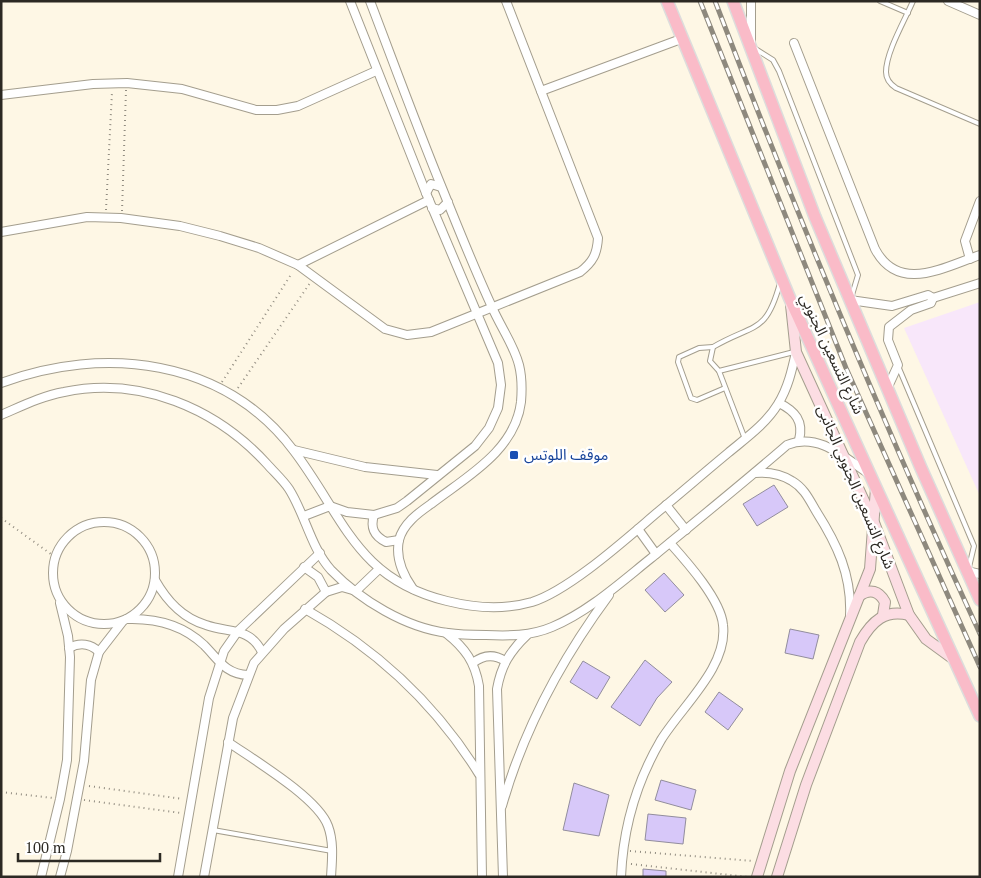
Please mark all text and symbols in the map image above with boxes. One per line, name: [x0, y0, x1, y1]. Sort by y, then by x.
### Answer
street label: شارع التسعين الجنوبي: [793, 290, 870, 419]
street label: شارع التسعين الجنوبي الجانبى: [811, 402, 901, 573]
place label: موقف اللوتس: [524, 444, 608, 464]
marker: موقف اللوتس: [508, 449, 520, 461]
scale bar: [18, 830, 160, 862]
text: 100 m: [25, 837, 66, 857]

